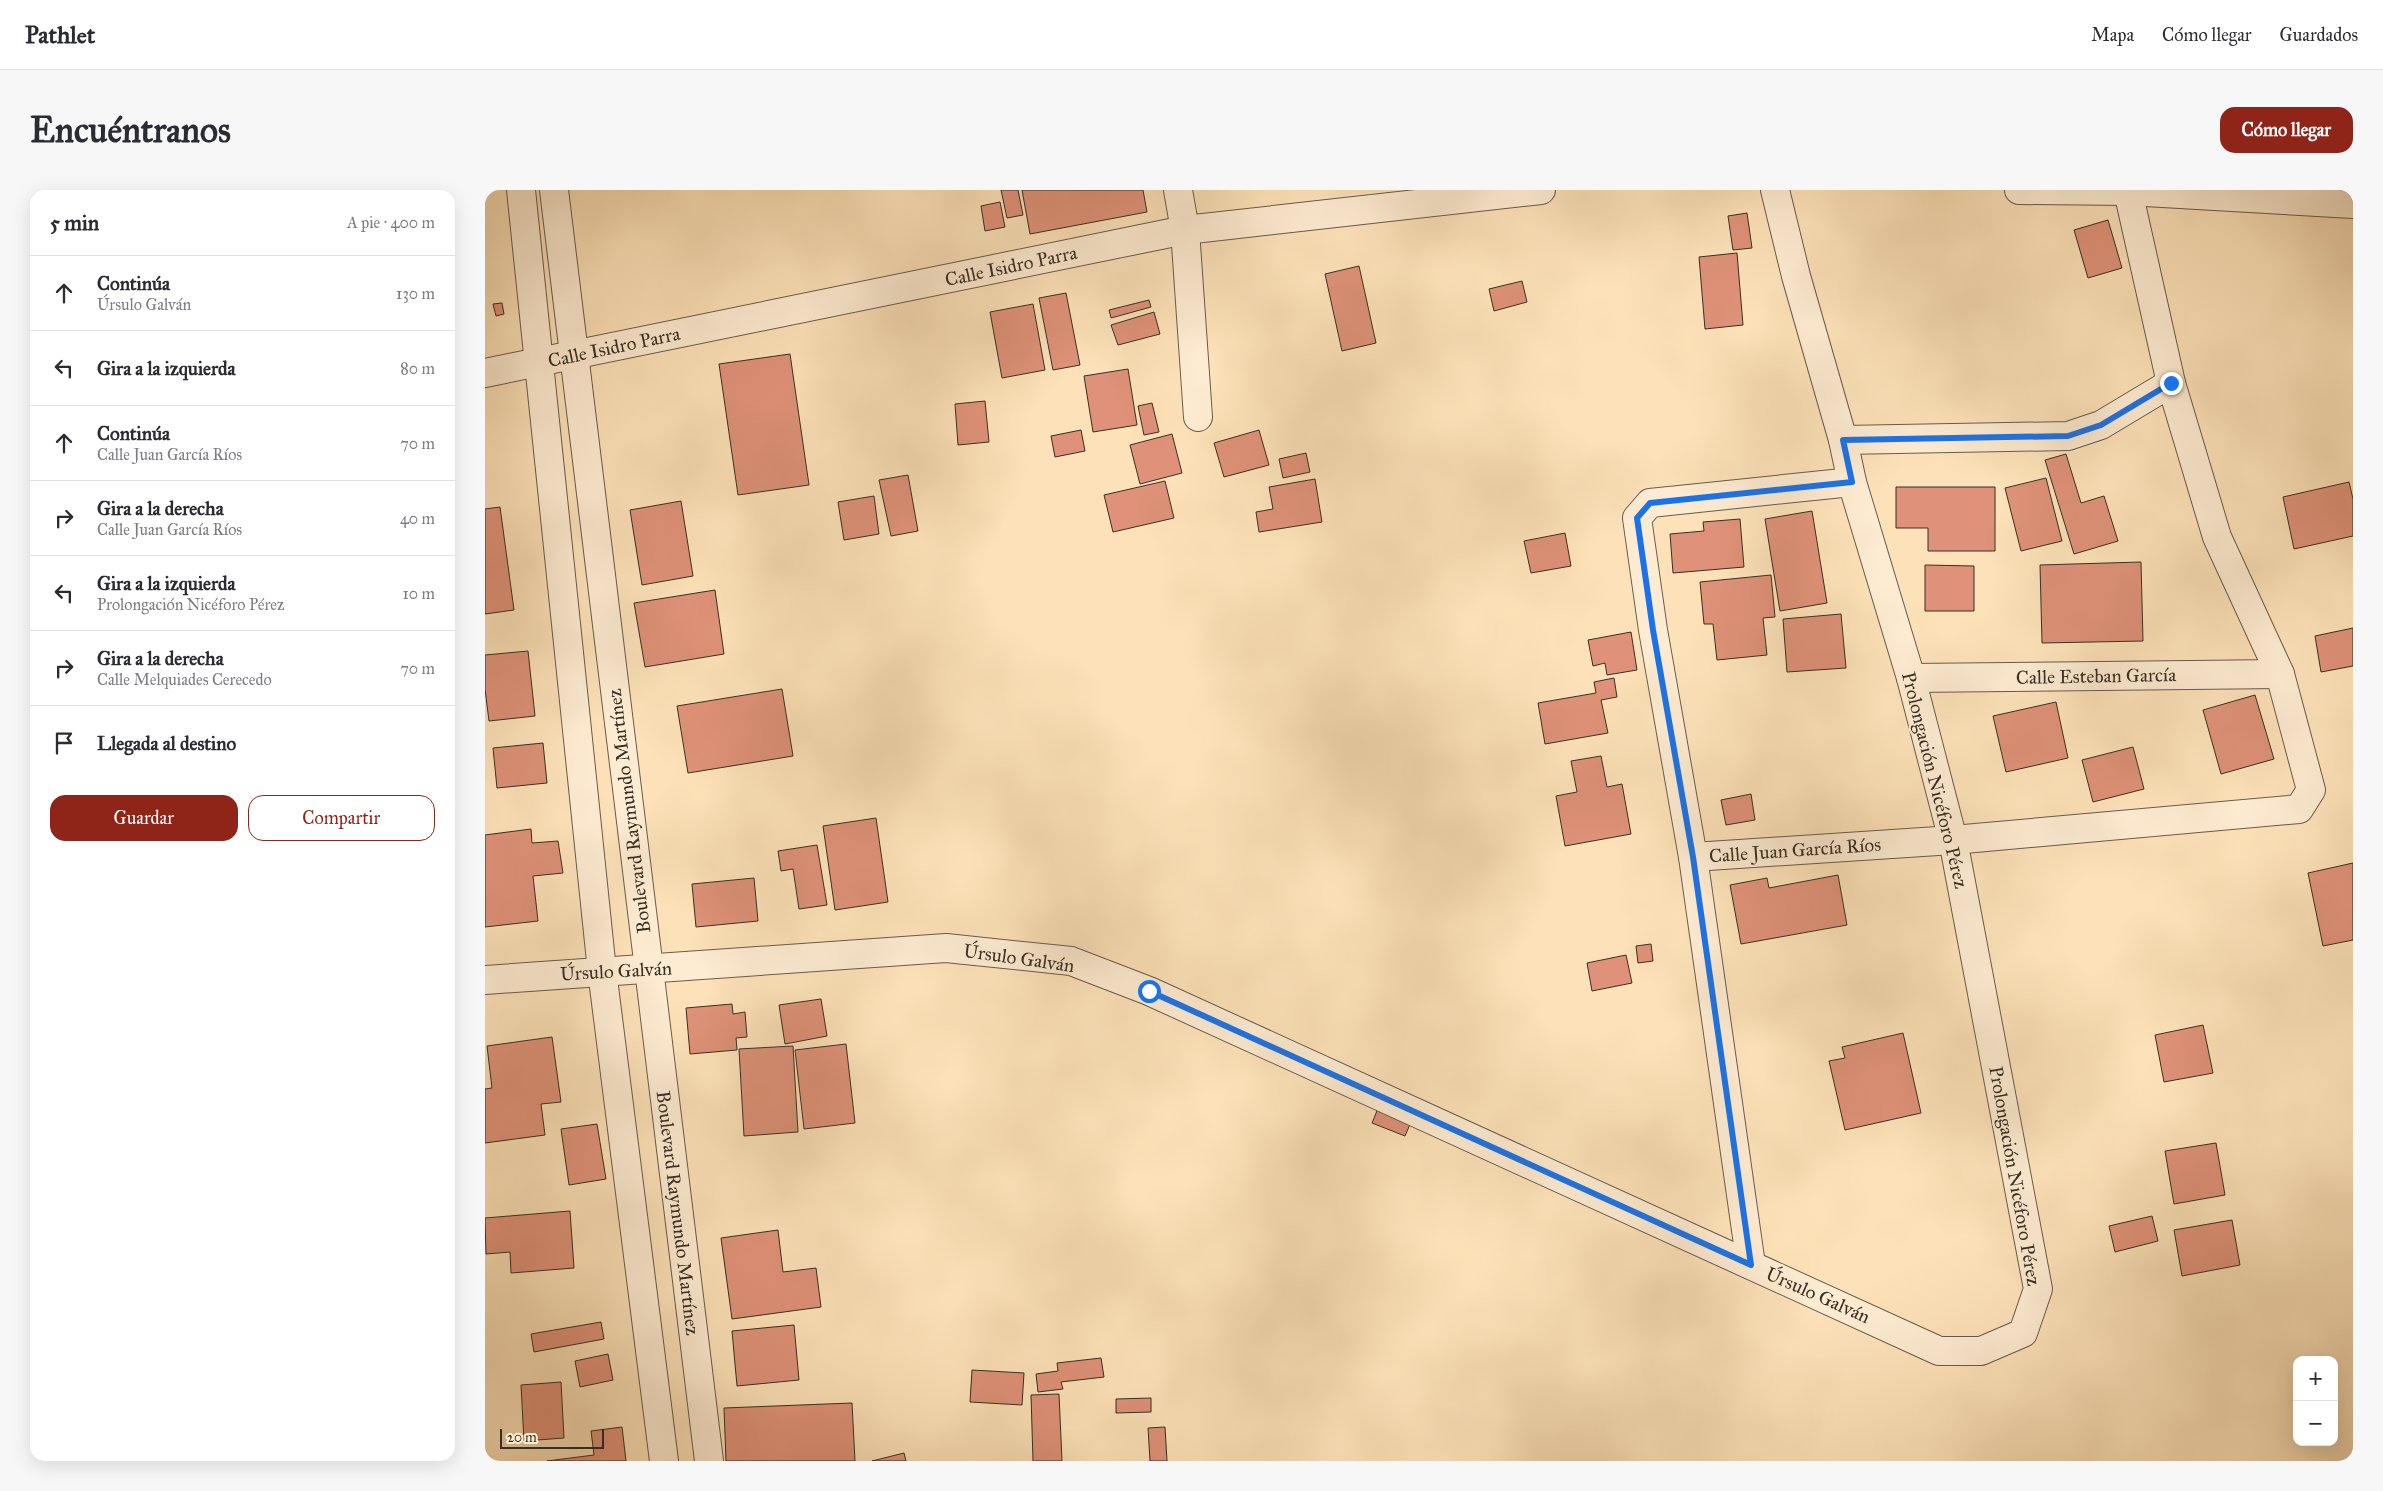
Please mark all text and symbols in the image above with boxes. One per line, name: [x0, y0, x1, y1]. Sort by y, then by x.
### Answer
text: Pathlet: [25, 20, 95, 50]
text: Mapa: [2091, 24, 2134, 46]
text: Cómo llegar: [2162, 24, 2252, 46]
text: Guardados: [2280, 24, 2358, 46]
button: Cómo llegar: [2220, 107, 2353, 153]
text: Encuéntranos: [30, 109, 231, 152]
text: 5 min: [50, 210, 99, 236]
text: A pie · 400 m: [347, 213, 435, 232]
street label: Calle Isidro Parra: [943, 241, 1080, 291]
text: Continúa: [97, 272, 170, 295]
icon: ahead: [50, 279, 78, 307]
text: 130 m: [396, 284, 435, 303]
text: Úrsulo Galván: [97, 295, 191, 314]
street label: Calle Isidro Parra: [546, 322, 683, 372]
icon: left: [50, 354, 78, 382]
text: Gira a la izquierda: [97, 357, 236, 380]
text: 80 m: [400, 359, 435, 378]
route end: [2160, 372, 2183, 395]
text: Continúa: [97, 422, 170, 445]
icon: ahead: [50, 429, 78, 457]
text: 70 m: [400, 434, 435, 453]
text: Calle Juan García Ríos: [97, 445, 242, 464]
text: Gira a la derecha: [97, 497, 224, 520]
icon: right: [50, 504, 78, 532]
text: 40 m: [400, 509, 435, 528]
text: Calle Juan García Ríos: [97, 520, 242, 539]
text: Gira a la izquierda: [97, 572, 236, 595]
icon: left: [50, 579, 78, 607]
text: 10 m: [403, 584, 435, 603]
text: Prolongación Nicéforo Pérez: [97, 595, 284, 614]
text: Gira a la derecha: [97, 647, 224, 670]
icon: right: [50, 654, 78, 682]
text: 70 m: [400, 659, 435, 678]
street label: Calle Esteban García: [2016, 663, 2177, 689]
street label: Prolongación Nicéforo Pérez: [1896, 669, 1973, 891]
text: Calle Melquiades Cerecedo: [97, 670, 272, 689]
street label: Boulevard Raymundo Martínez: [603, 687, 655, 935]
icon: arrive: [50, 729, 78, 757]
text: Llegada al destino: [97, 732, 236, 755]
button: Guardar: [50, 795, 238, 841]
button: Compartir: [248, 795, 435, 841]
street label: Calle Juan García Ríos: [1708, 833, 1882, 868]
street label: Úrsulo Galván: [962, 938, 1076, 977]
street label: Úrsulo Galván: [560, 956, 672, 985]
route start: [1138, 980, 1161, 1003]
street label: Prolongación Nicéforo Pérez: [1983, 1064, 2046, 1288]
street label: Boulevard Raymundo Martínez: [652, 1089, 704, 1337]
street label: Úrsulo Galván: [1762, 1261, 1874, 1328]
map controls: [2293, 1356, 2338, 1446]
button: +: [2293, 1356, 2338, 1401]
button: −: [2293, 1401, 2338, 1446]
scale bar: [500, 1426, 604, 1449]
text: 20 m: [507, 1429, 537, 1446]

